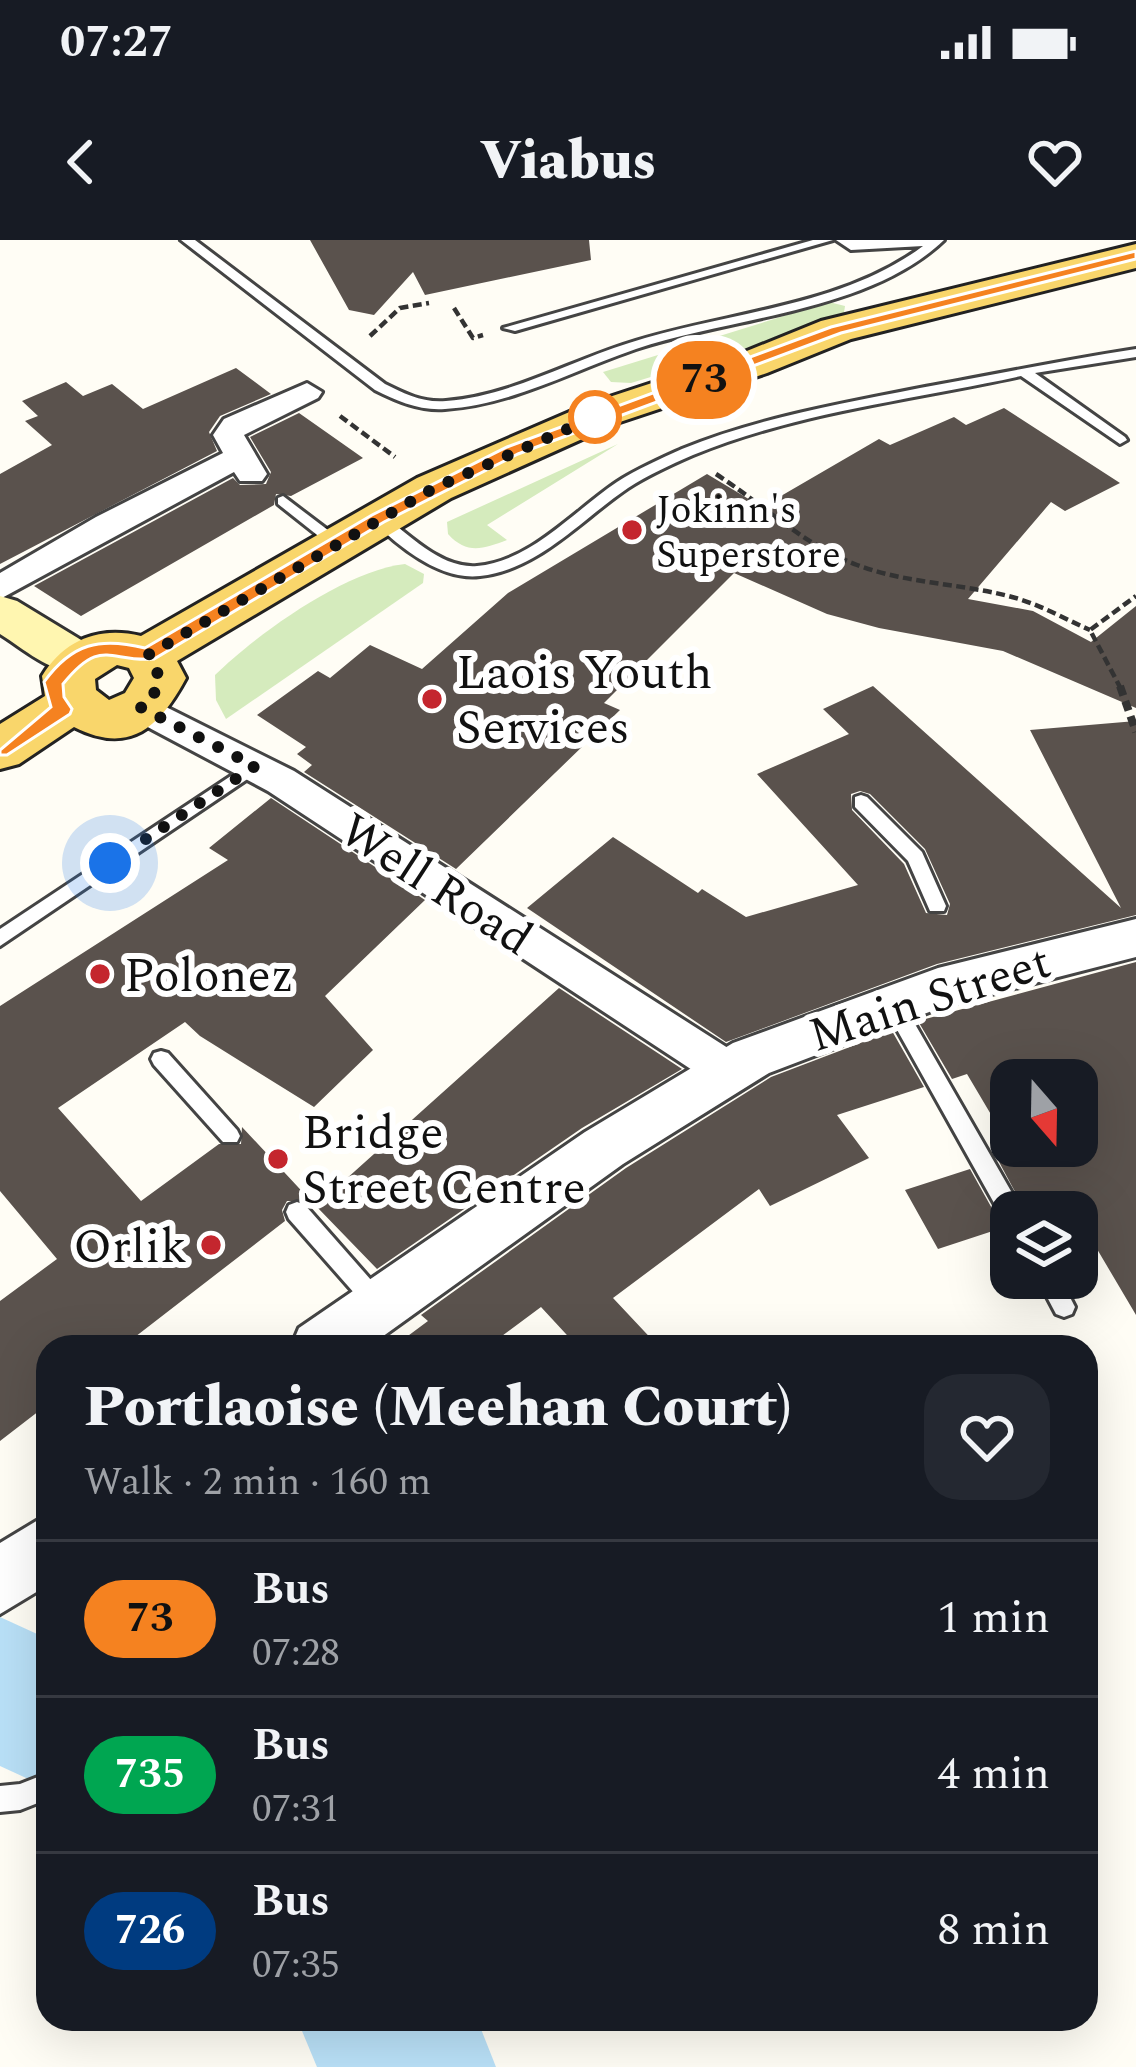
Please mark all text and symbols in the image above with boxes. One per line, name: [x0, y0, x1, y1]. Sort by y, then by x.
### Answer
text: 07:27: [60, 8, 173, 77]
text: Viabus: [480, 121, 656, 203]
icon: back: [48, 129, 114, 195]
icon: heart: [1022, 129, 1088, 195]
line badge: 73: [650, 341, 758, 419]
text: 73: [680, 348, 728, 411]
unlabelled marker: [570, 392, 620, 442]
place label: Jokinn's Superstore: [656, 481, 841, 585]
marker: Jokinn's Superstore: [619, 517, 645, 543]
place label: Laois Youth Services: [456, 637, 712, 765]
marker: Laois Youth Services: [419, 686, 445, 712]
street label: Well Road: [324, 795, 547, 975]
your location: [80, 833, 140, 893]
street label: Main Street: [799, 926, 1060, 1073]
place label: Polonez: [124, 940, 294, 1013]
marker: Polonez: [87, 961, 113, 987]
north arrow: [990, 1059, 1098, 1167]
map controls: [990, 1059, 1098, 1299]
place label: Bridge Street Centre: [302, 1097, 586, 1225]
marker: Bridge Street Centre: [265, 1146, 291, 1172]
button: layers: [990, 1191, 1098, 1299]
place label: Orlik: [73, 1211, 187, 1284]
marker: Orlik: [198, 1232, 224, 1258]
text: Portlaoise (Meehan Court): [84, 1365, 792, 1451]
button: heart: [924, 1374, 1050, 1500]
text: Walk · 2 min · 160 m: [84, 1453, 431, 1512]
text: Bus: [252, 1555, 330, 1624]
text: 1 min: [937, 1584, 1050, 1653]
text: 73: [126, 1587, 174, 1650]
text: 07:28: [252, 1624, 340, 1683]
text: Bus: [252, 1711, 330, 1780]
text: 4 min: [937, 1740, 1050, 1809]
text: 735: [115, 1743, 185, 1806]
text: 07:31: [252, 1780, 340, 1839]
text: Bus: [252, 1867, 330, 1936]
text: 8 min: [937, 1896, 1050, 1965]
text: 726: [115, 1899, 185, 1962]
text: 07:35: [252, 1936, 340, 1995]

